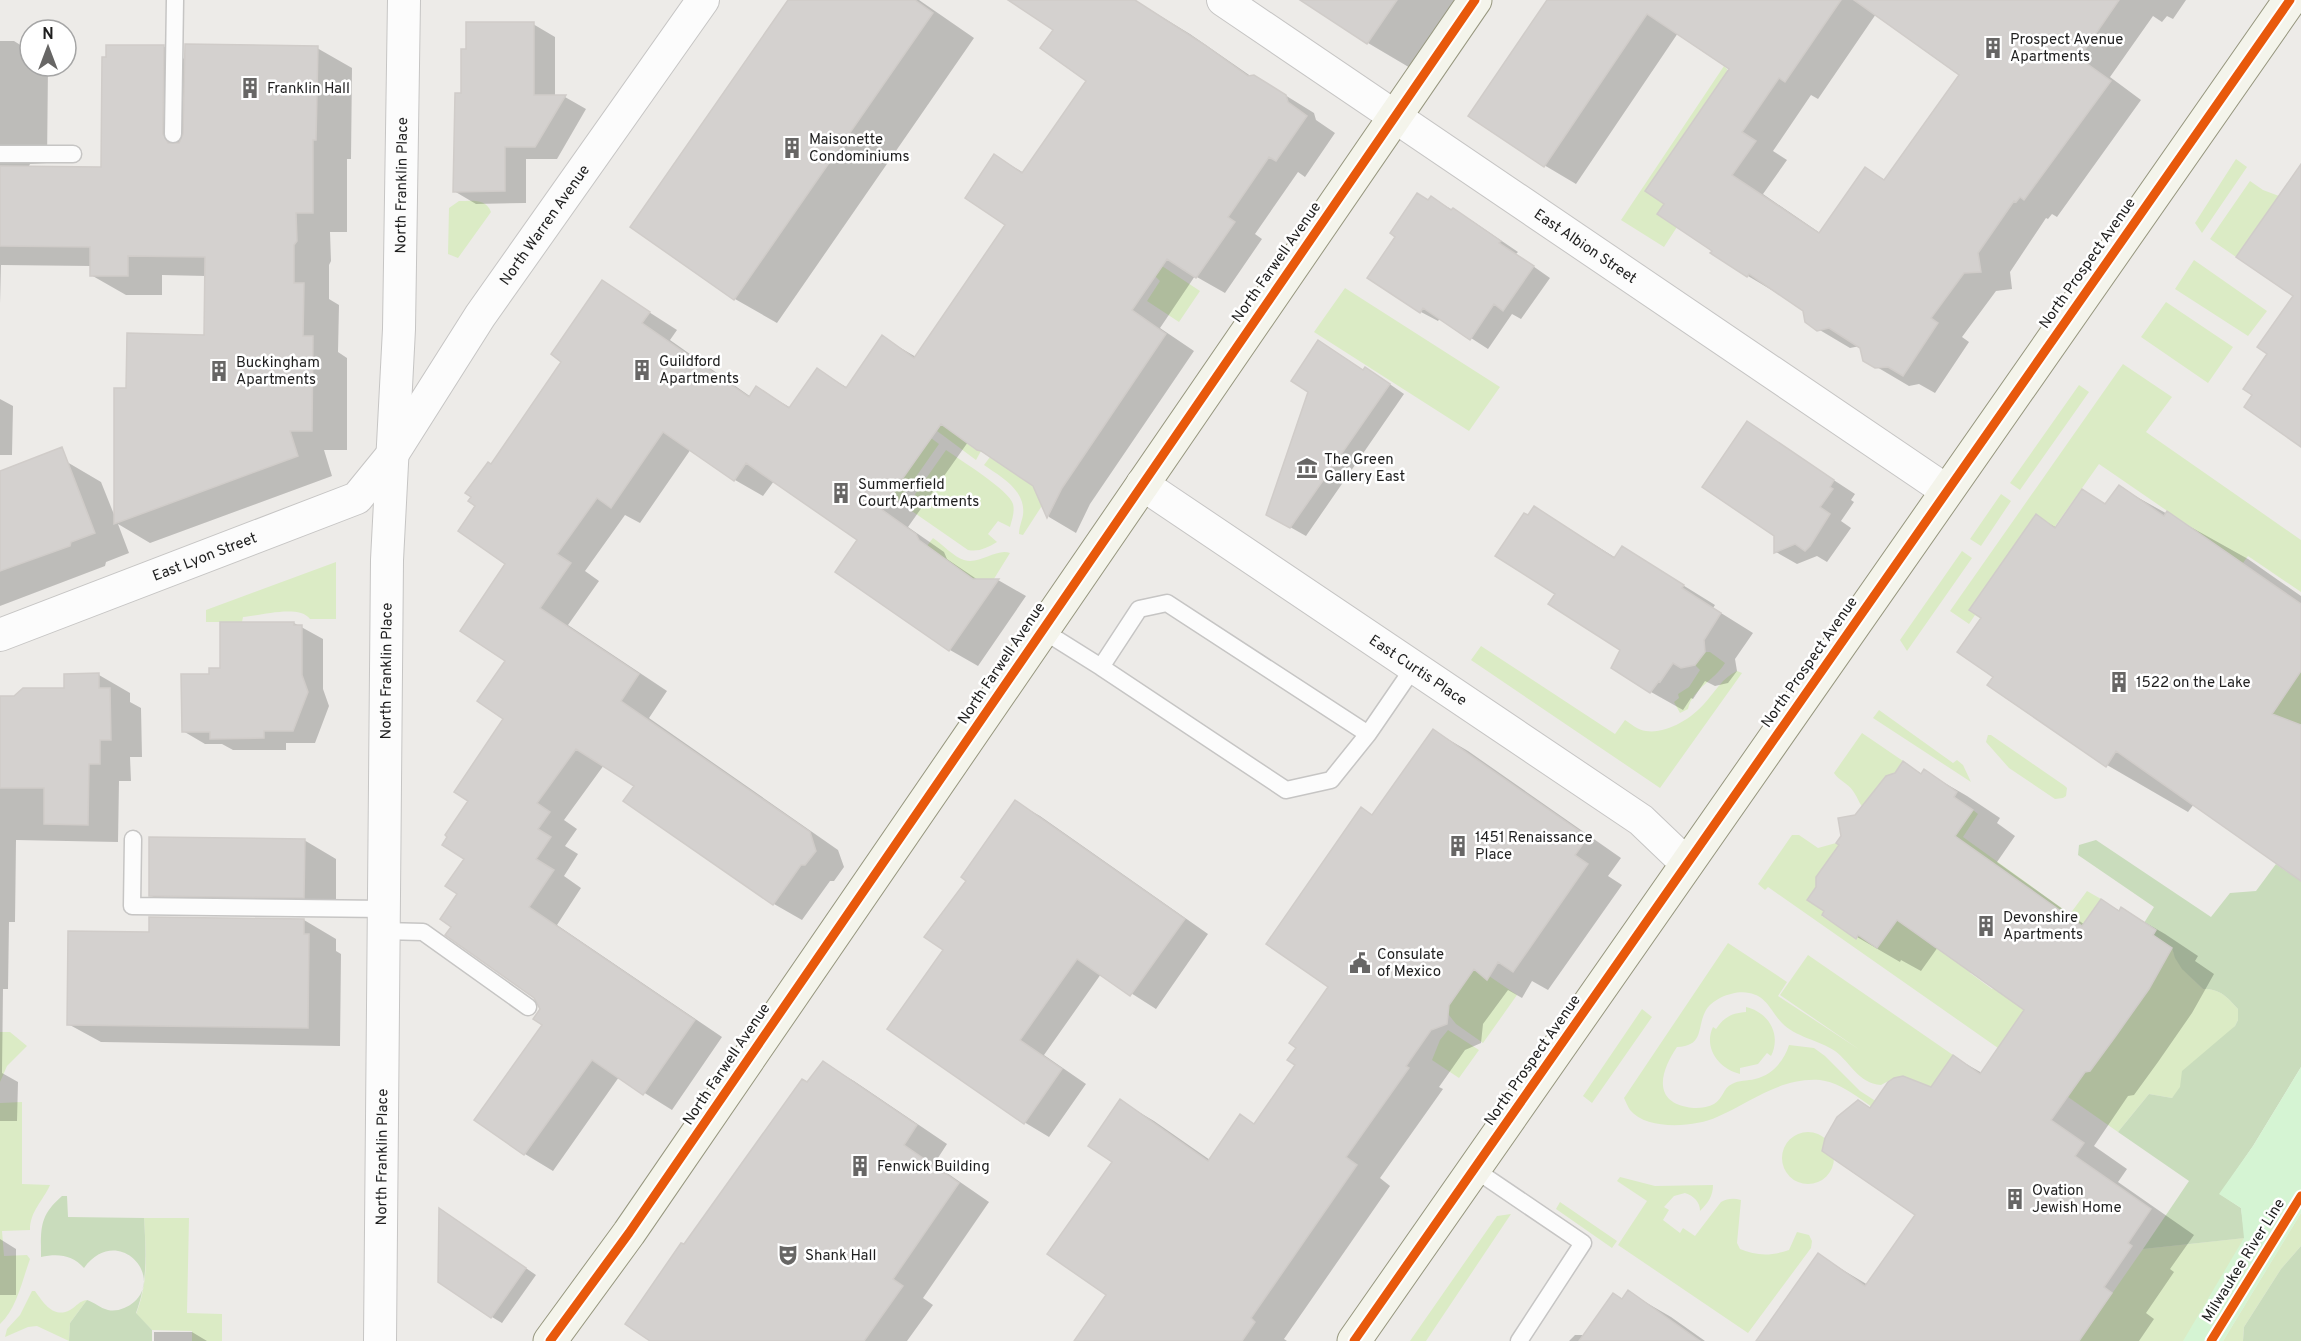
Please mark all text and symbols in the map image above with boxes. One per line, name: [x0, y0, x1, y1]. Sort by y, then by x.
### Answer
north arrow: [18, 18, 78, 78]
text: N: [42, 25, 54, 45]
place label: Prospect Avenue Apartments: [2010, 31, 2123, 67]
building icon: Prospect Avenue Apartments: [1981, 36, 2005, 60]
building icon: Franklin Hall: [238, 76, 262, 100]
place label: Franklin Hall: [267, 80, 350, 99]
street label: North Franklin Place: [392, 117, 413, 254]
place label: Maisonette Condominiums: [809, 131, 910, 167]
building icon: Maisonette Condominiums: [780, 136, 804, 160]
street label: North Warren Avenue: [496, 162, 595, 290]
street label: North Prospect Avenue: [2036, 195, 2141, 333]
street label: North Farwell Avenue: [1228, 199, 1326, 327]
street label: East Albion Street: [1530, 205, 1640, 289]
place label: Guildford Apartments: [659, 353, 739, 389]
place label: Buckingham Apartments: [236, 354, 320, 390]
building icon: Guildford Apartments: [630, 358, 654, 382]
building icon: Buckingham Apartments: [207, 359, 231, 383]
place label: The Green Gallery East: [1324, 451, 1405, 487]
museum icon: The Green Gallery East: [1295, 456, 1319, 480]
place label: Summerfield Court Apartments: [858, 476, 979, 512]
building icon: Summerfield Court Apartments: [829, 481, 853, 505]
street label: East Lyon Street: [150, 529, 260, 587]
street label: North Prospect Avenue: [1758, 594, 1863, 732]
street label: North Farwell Avenue: [954, 599, 1050, 728]
street label: North Franklin Place: [377, 603, 398, 739]
street label: East Curtis Place: [1365, 631, 1470, 711]
building icon: 1522 on the Lake: [2107, 670, 2131, 694]
place label: 1522 on the Lake: [2136, 674, 2250, 693]
place label: 1451 Renaissance Place: [1475, 829, 1592, 865]
building icon: 1451 Renaissance Place: [1446, 834, 1470, 858]
place label: Devonshire Apartments: [2003, 909, 2083, 945]
building icon: Devonshire Apartments: [1974, 914, 1998, 938]
place label: Consulate of Mexico: [1377, 946, 1444, 982]
public building icon: Consulate of Mexico: [1348, 951, 1372, 975]
street label: North Prospect Avenue: [1481, 992, 1586, 1130]
street label: North Farwell Avenue: [679, 1000, 775, 1129]
street label: North Franklin Place: [373, 1089, 393, 1225]
building icon: Fenwick Building: [848, 1154, 872, 1178]
place label: Fenwick Building: [877, 1158, 990, 1177]
place label: Ovation Jewish Home: [2032, 1182, 2121, 1218]
building icon: Ovation Jewish Home: [2003, 1187, 2027, 1211]
street label: Milwaukee River Line: [2199, 1196, 2290, 1326]
theatre icon: Shank Hall: [776, 1243, 800, 1267]
place label: Shank Hall: [805, 1247, 876, 1266]

